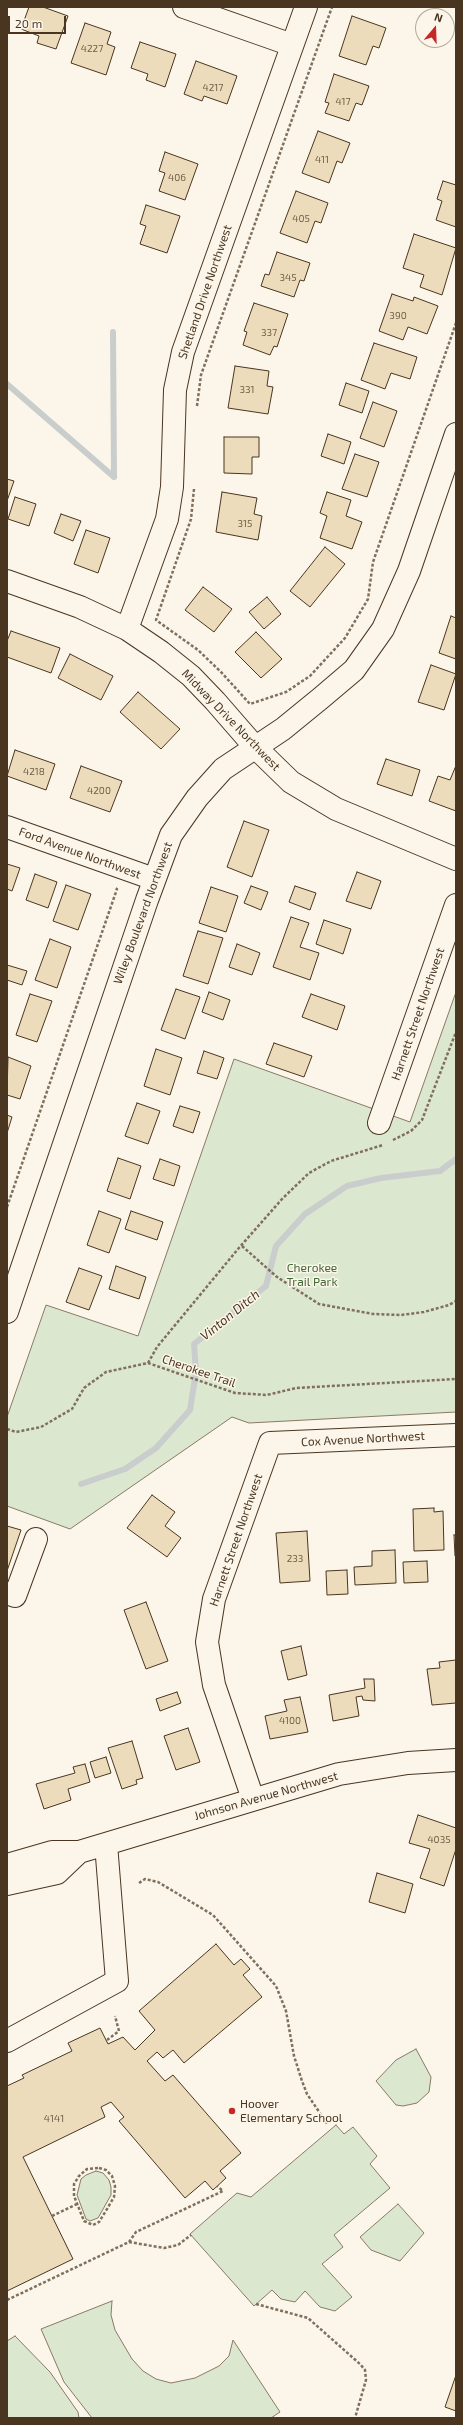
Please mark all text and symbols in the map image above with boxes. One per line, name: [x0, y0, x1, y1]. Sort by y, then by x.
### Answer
scale bar: [10, 8, 68, 34]
north arrow: [415, 8, 455, 48]
text: N: [433, 10, 445, 25]
text: 20 m: [15, 16, 42, 30]
house number: 4227: [81, 43, 103, 55]
house number: 4217: [203, 82, 223, 94]
house number: 417: [335, 96, 351, 108]
house number: 411: [315, 154, 329, 166]
house number: 406: [168, 172, 186, 184]
house number: 405: [292, 213, 310, 225]
street label: Shetland Drive Northwest: [175, 223, 235, 361]
house number: 345: [279, 272, 297, 284]
house number: 390: [389, 310, 407, 322]
house number: 337: [261, 327, 277, 339]
house number: 331: [239, 384, 255, 396]
house number: 315: [238, 518, 252, 530]
street label: Midway Drive Northwest: [179, 666, 283, 774]
house number: 4218: [23, 766, 45, 778]
house number: 4200: [87, 785, 111, 797]
street label: Ford Avenue Northwest: [17, 824, 143, 882]
street label: Wiley Boulevard Northwest: [111, 840, 175, 986]
street label: Harnett Street Northwest: [389, 946, 447, 1082]
park label: Cherokee Trail Park: [286, 1261, 338, 1289]
water label: Vinton Ditch: [197, 1286, 263, 1344]
street label: Cherokee Trail: [160, 1352, 238, 1390]
street label: Cox Avenue Northwest: [301, 1429, 425, 1449]
street label: Harnett Street Northwest: [207, 1472, 265, 1608]
house number: 233: [287, 1553, 303, 1565]
house number: 4100: [279, 1715, 301, 1727]
street label: Johnson Avenue Northwest: [192, 1769, 340, 1823]
house number: 4035: [427, 1834, 451, 1846]
place label: Hoover Elementary School: [240, 2097, 342, 2125]
marker: Hoover Elementary School: [227, 2106, 237, 2116]
house number: 4141: [44, 2113, 64, 2125]

